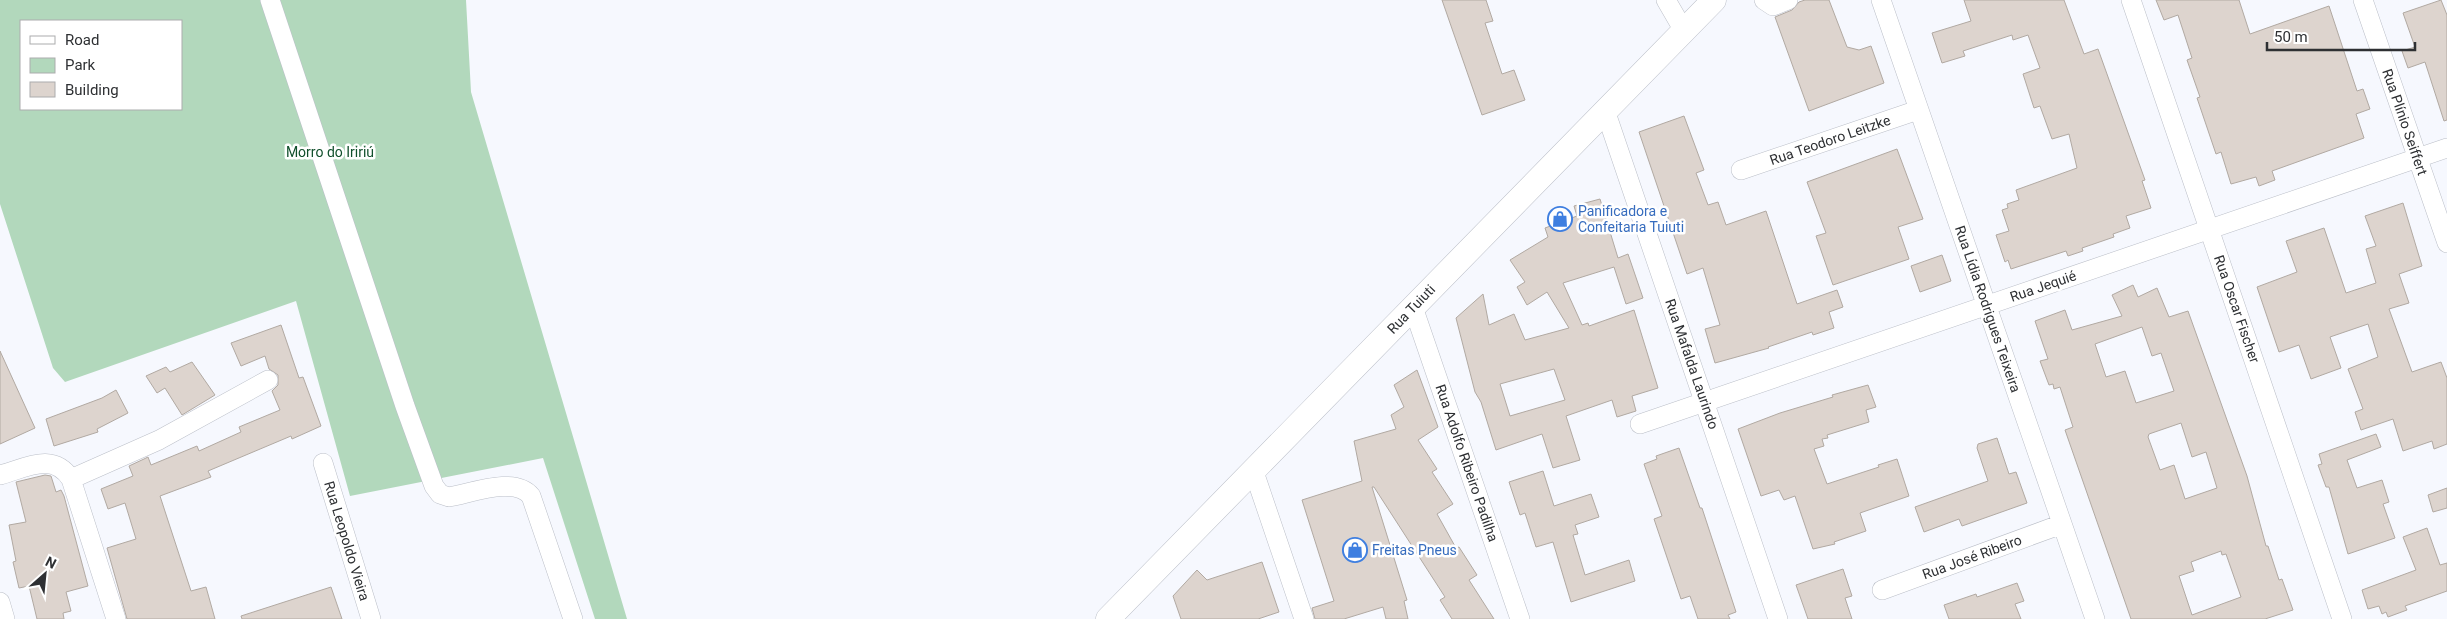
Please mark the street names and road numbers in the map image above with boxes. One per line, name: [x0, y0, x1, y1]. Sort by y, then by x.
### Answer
street label: Rua Plínio Seiffert: [2379, 67, 2431, 178]
street label: Rua Teodoro Leitzke: [1768, 112, 1892, 168]
street label: Rua Lídia Rodrigues Teixeira: [1952, 224, 2024, 394]
street label: Rua Oscar Fischer: [2211, 253, 2263, 365]
street label: Rua Jequié: [2008, 267, 2078, 305]
street label: Rua Tuiuti: [1384, 281, 1438, 337]
street label: Rua Mafalda Laurindo: [1662, 297, 1722, 431]
street label: Rua Adolfo Ribeiro Padilha: [1433, 382, 1501, 544]
street label: Rua Leopoldo Vieira: [321, 479, 373, 603]
street label: Rua José Ribeiro: [1920, 532, 2024, 582]

